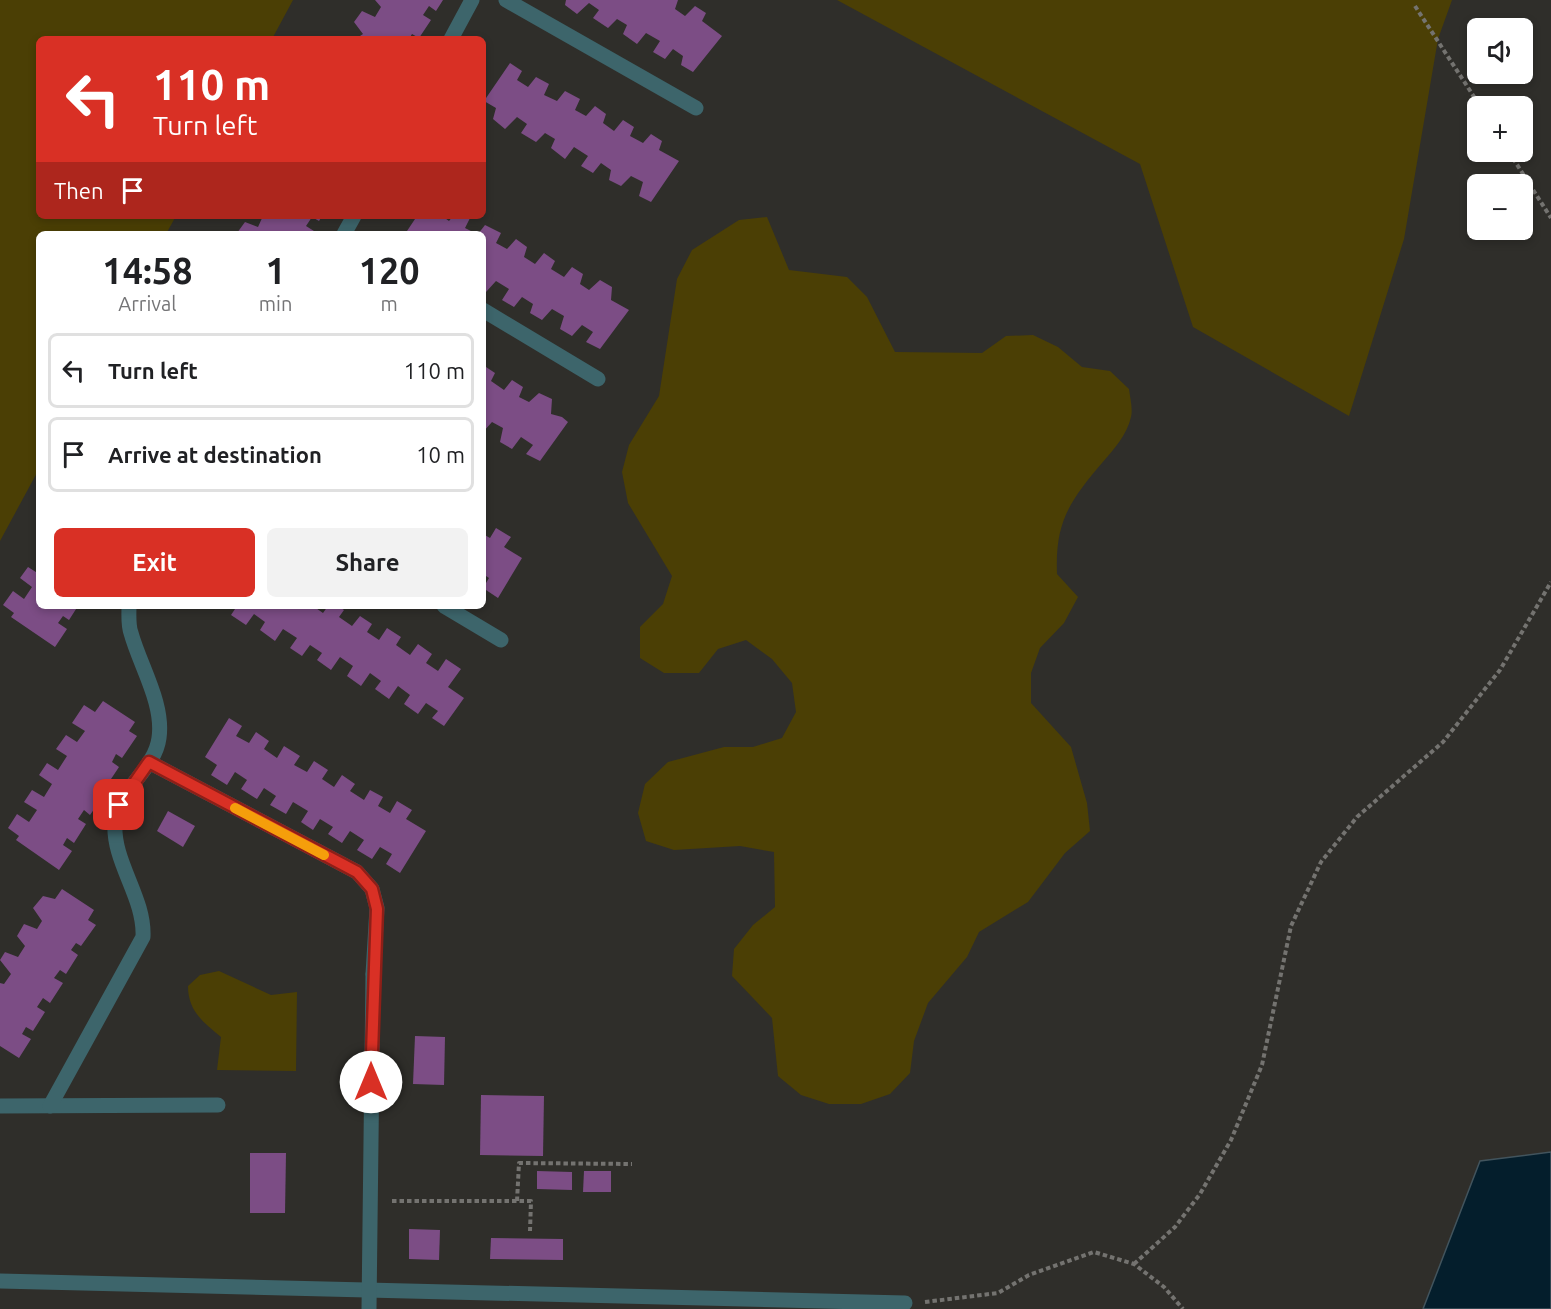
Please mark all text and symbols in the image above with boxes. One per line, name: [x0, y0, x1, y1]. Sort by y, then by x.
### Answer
map controls: [1467, 18, 1533, 240]
button: sound: [1467, 18, 1533, 84]
icon: left: [54, 60, 132, 138]
text: 110 m: [153, 61, 270, 108]
button: +: [1467, 96, 1533, 162]
text: Turn left: [153, 110, 257, 140]
icon: arrive: [116, 174, 149, 207]
button: −: [1467, 174, 1533, 240]
text: Then: [54, 178, 104, 203]
text: 14:58: [102, 250, 192, 291]
text: 1: [265, 250, 286, 291]
text: 120: [359, 250, 420, 291]
text: Arrival: [118, 292, 177, 315]
text: min: [259, 292, 292, 315]
text: m: [381, 292, 398, 315]
icon: left: [57, 354, 90, 387]
text: Turn left: [108, 358, 198, 383]
text: 110 m: [404, 358, 465, 383]
icon: arrive: [57, 438, 90, 471]
text: Arrive at destination: [108, 442, 322, 467]
text: 10 m: [416, 442, 465, 467]
button: Exit: [54, 528, 255, 597]
button: Share: [267, 528, 468, 597]
pin: [93, 779, 144, 830]
icon: arrive: [102, 788, 135, 821]
position arrow: [339, 1050, 403, 1114]

